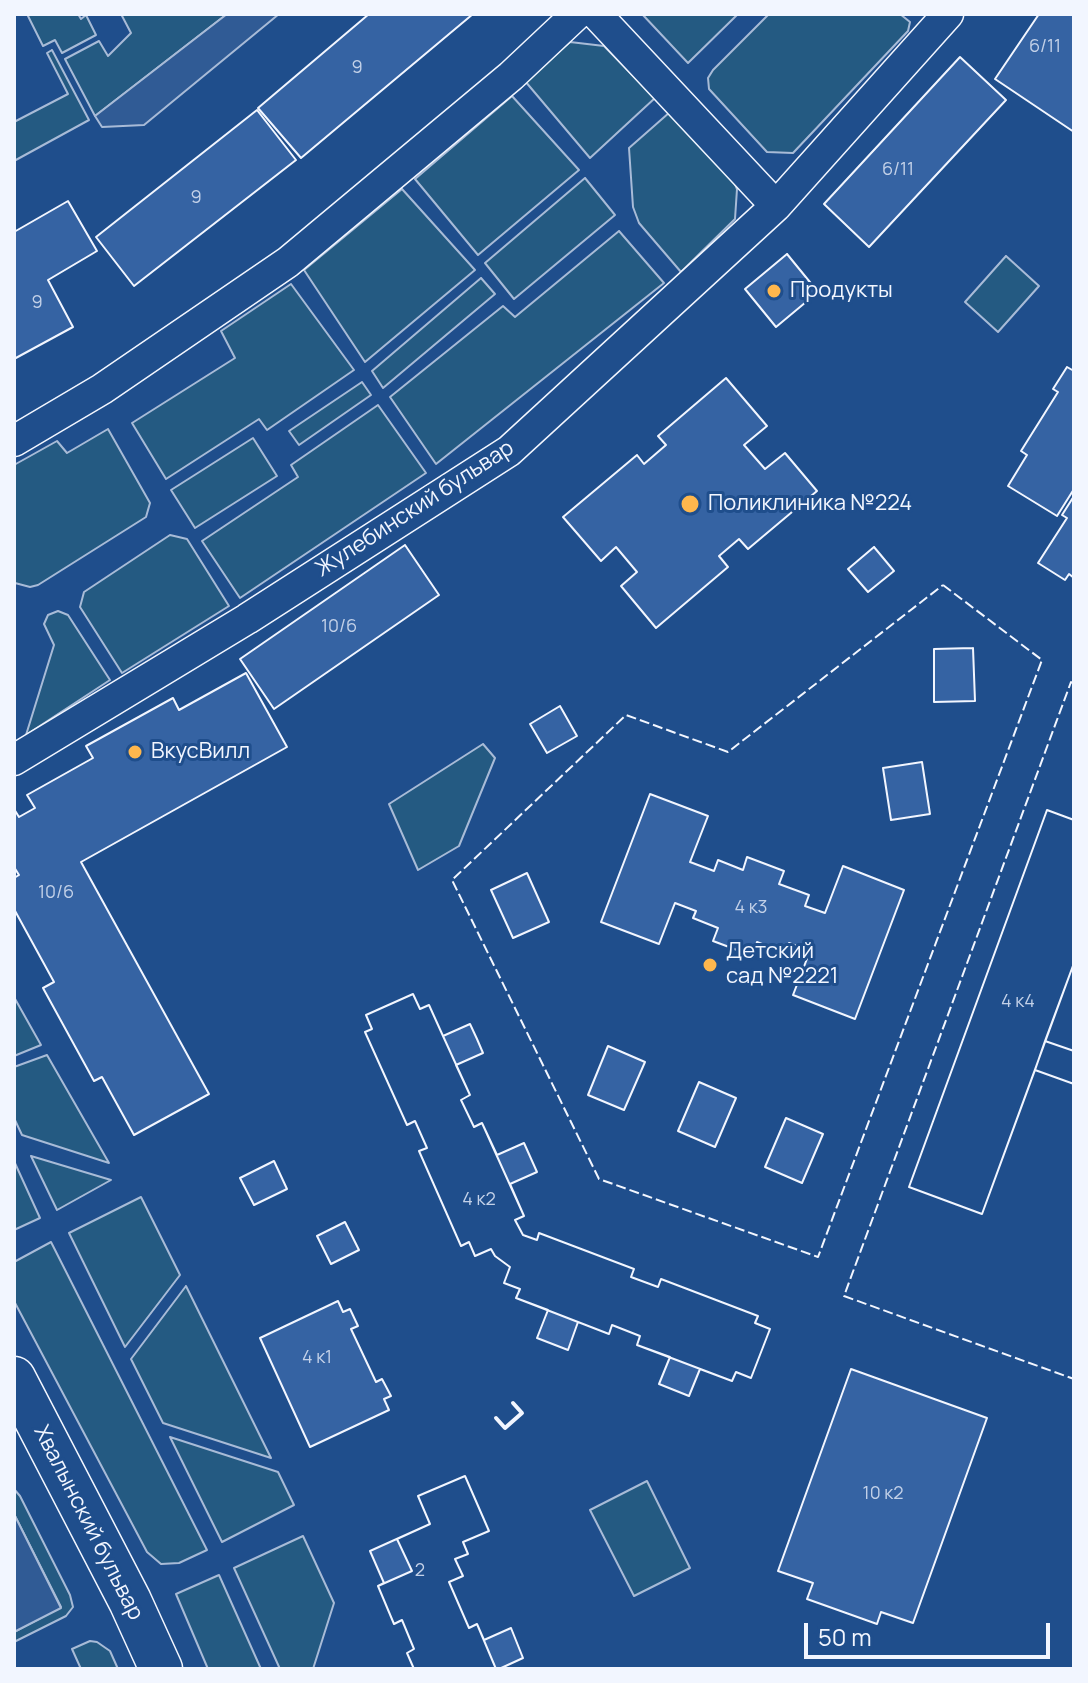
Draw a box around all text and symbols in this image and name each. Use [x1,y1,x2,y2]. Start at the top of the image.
house number: 6/11 [1029,36,1061,58]
house number: 9 [351,57,363,79]
house number: 6/11 [882,159,914,181]
house number: 9 [190,187,202,209]
place label: Продукты [790,278,893,304]
marker: Продукты [765,282,783,300]
house number: 9 [31,292,43,314]
street label: Жулебинский бульвар [311,435,519,583]
place label: Поликлиника №224 [708,491,912,517]
marker: Поликлиника №224 [679,493,701,515]
house number: 10/6 [321,616,357,638]
place label: ВкусВилл [151,739,250,765]
marker: ВкусВилл [126,743,144,761]
house number: 10/6 [38,882,74,904]
house number: 4 к3 [734,897,768,919]
place label: Детский сад №2221 [726,939,838,990]
marker: Детский сад №2221 [701,956,719,974]
house number: 4 к4 [1001,991,1035,1013]
house number: 4 к2 [462,1189,496,1211]
house number: 4 к1 [302,1347,332,1369]
street label: Хвалынский бульвар [27,1421,149,1625]
house number: 10 к2 [863,1483,903,1505]
house number: 2 [415,1560,425,1582]
scale bar [808,1607,1054,1657]
text: 50 m [818,1620,872,1653]

